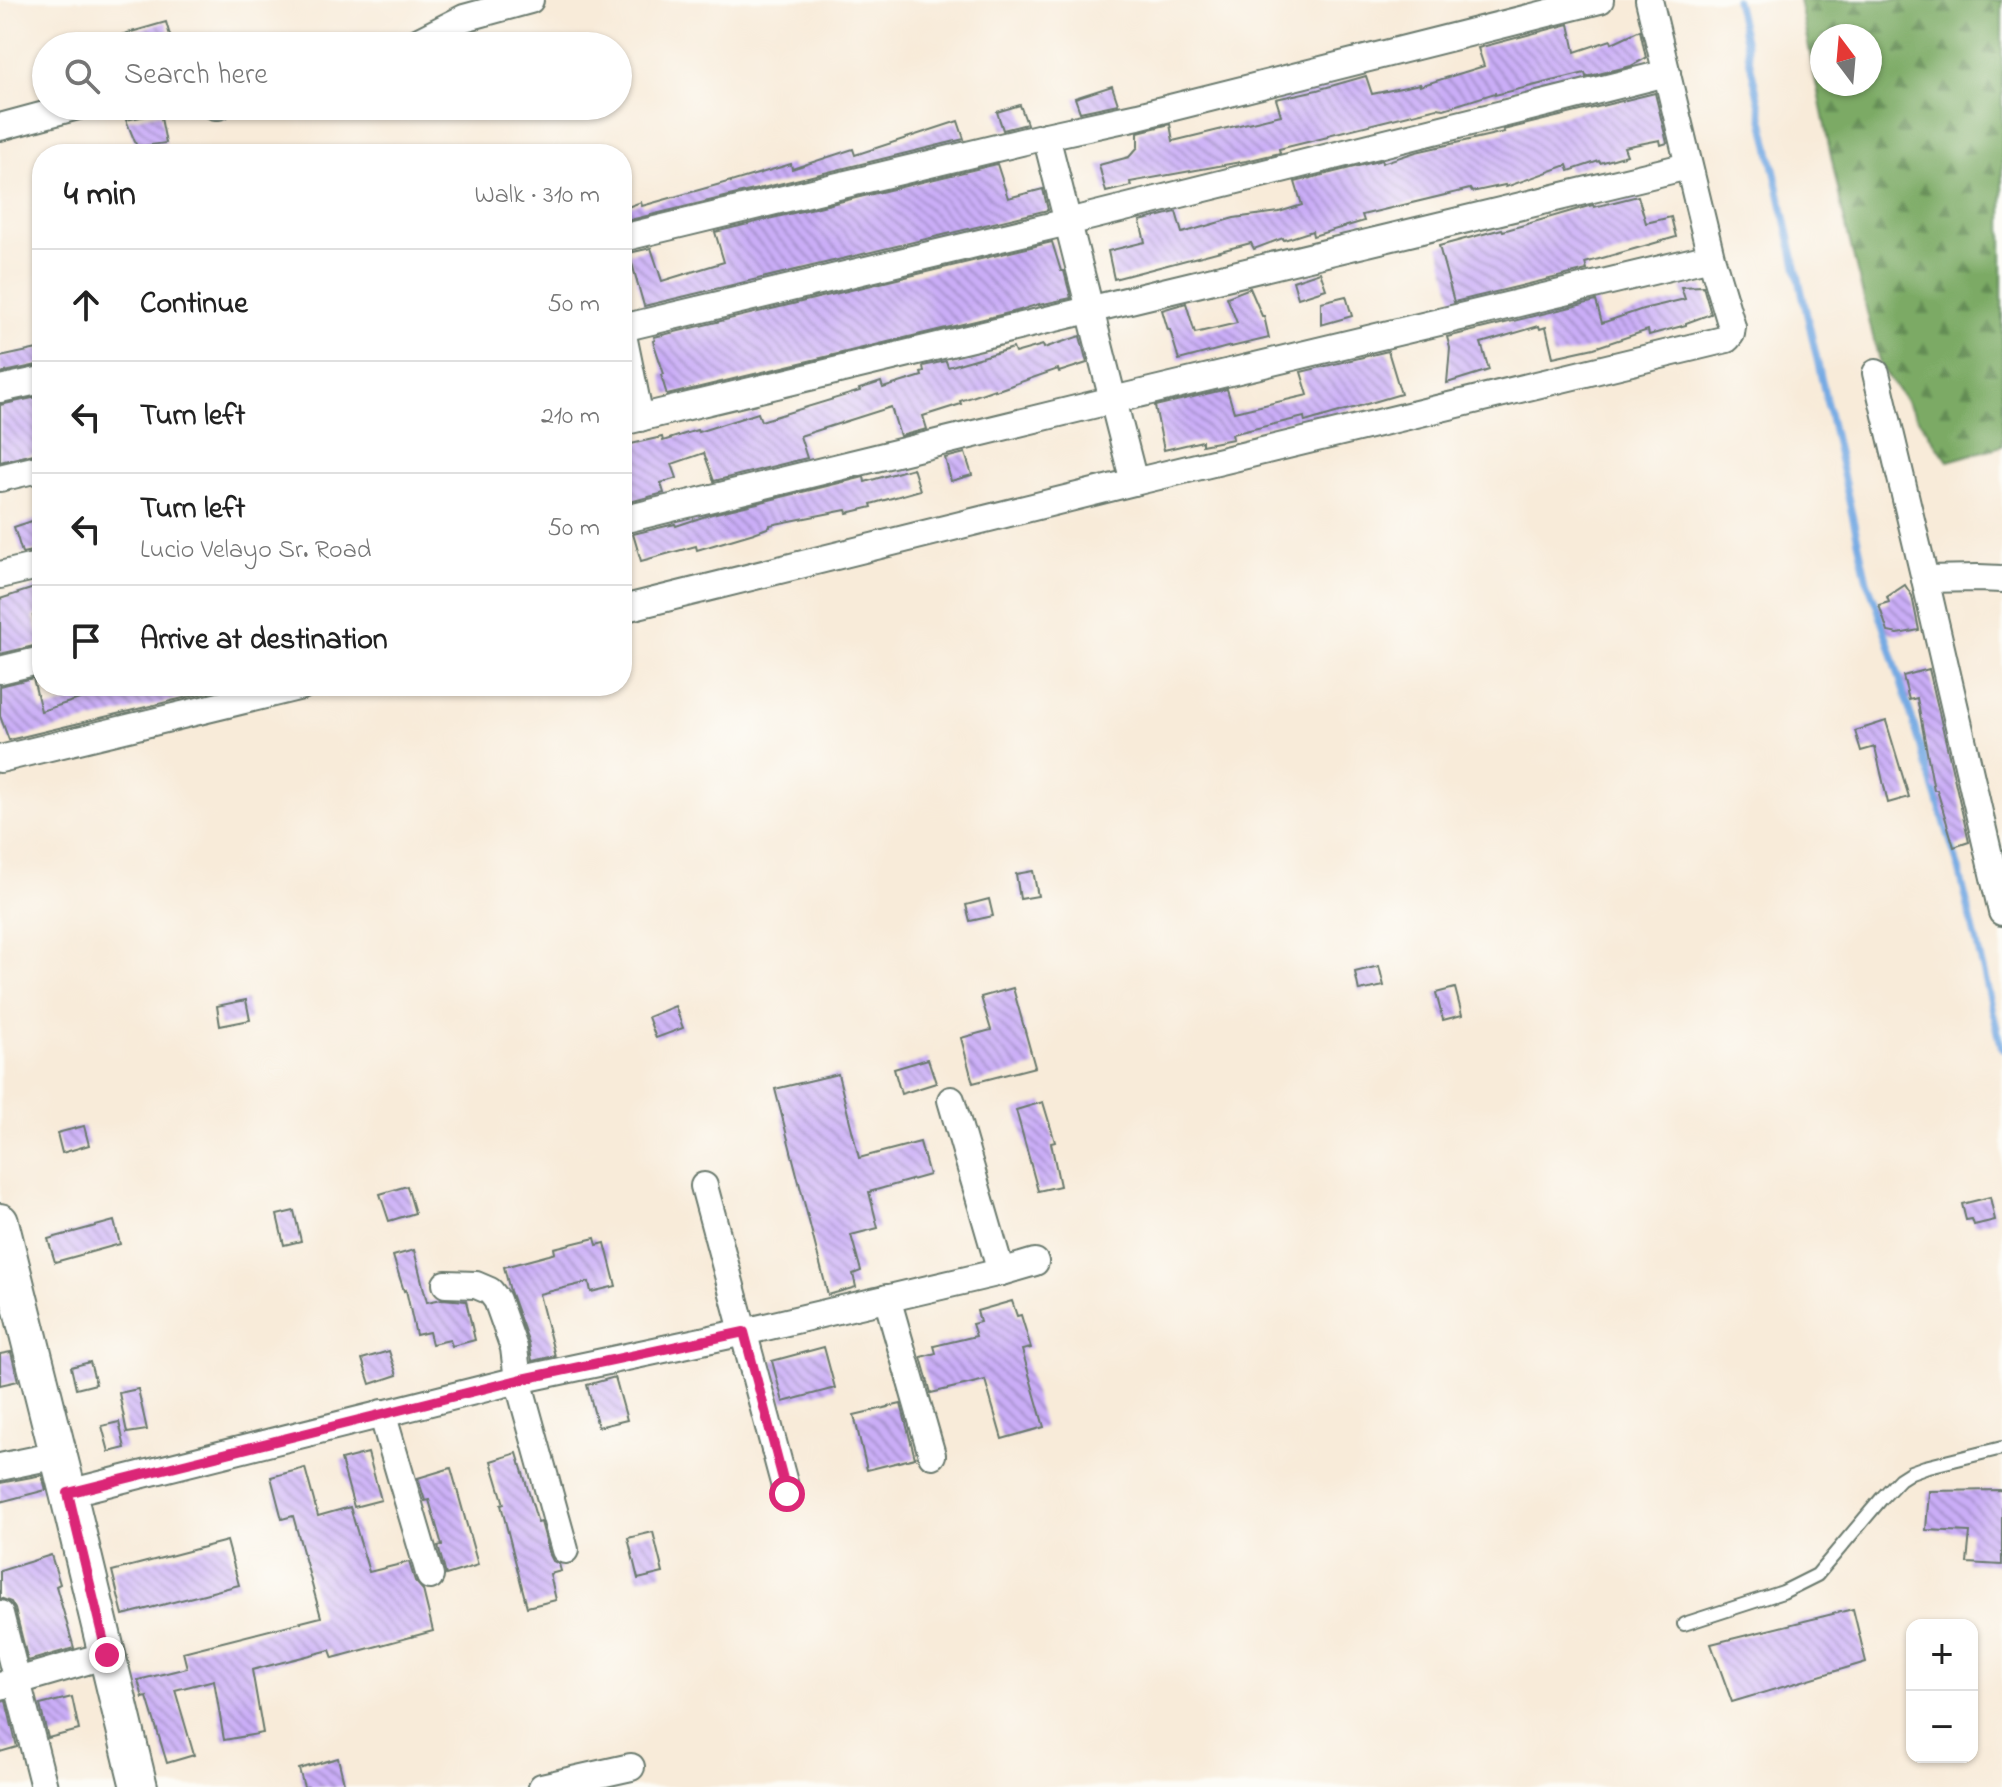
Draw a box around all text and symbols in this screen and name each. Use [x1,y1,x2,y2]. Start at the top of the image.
north arrow [1810,24,1882,96]
search box [32,32,632,120]
icon: search [60,54,104,98]
text: Search here [124,54,268,98]
text: 4 min [64,171,136,221]
text: Walk · 310 m [475,177,600,215]
icon: ahead [64,283,108,327]
text: Continue [140,283,248,327]
text: 50 m [547,286,600,324]
icon: left [64,395,108,439]
text: Turn left [140,395,245,439]
text: 210 m [541,398,600,436]
text: Turn left [140,488,245,532]
icon: left [64,507,108,551]
text: 50 m [547,510,600,548]
text: Lucio Velayo Sr. Road [140,532,371,570]
icon: arrive [64,619,108,663]
text: Arrive at destination [140,619,388,663]
route start [769,1476,805,1512]
map controls [1906,1619,1978,1763]
button: + [1906,1619,1978,1691]
route end [89,1637,125,1673]
button: − [1906,1691,1978,1763]

